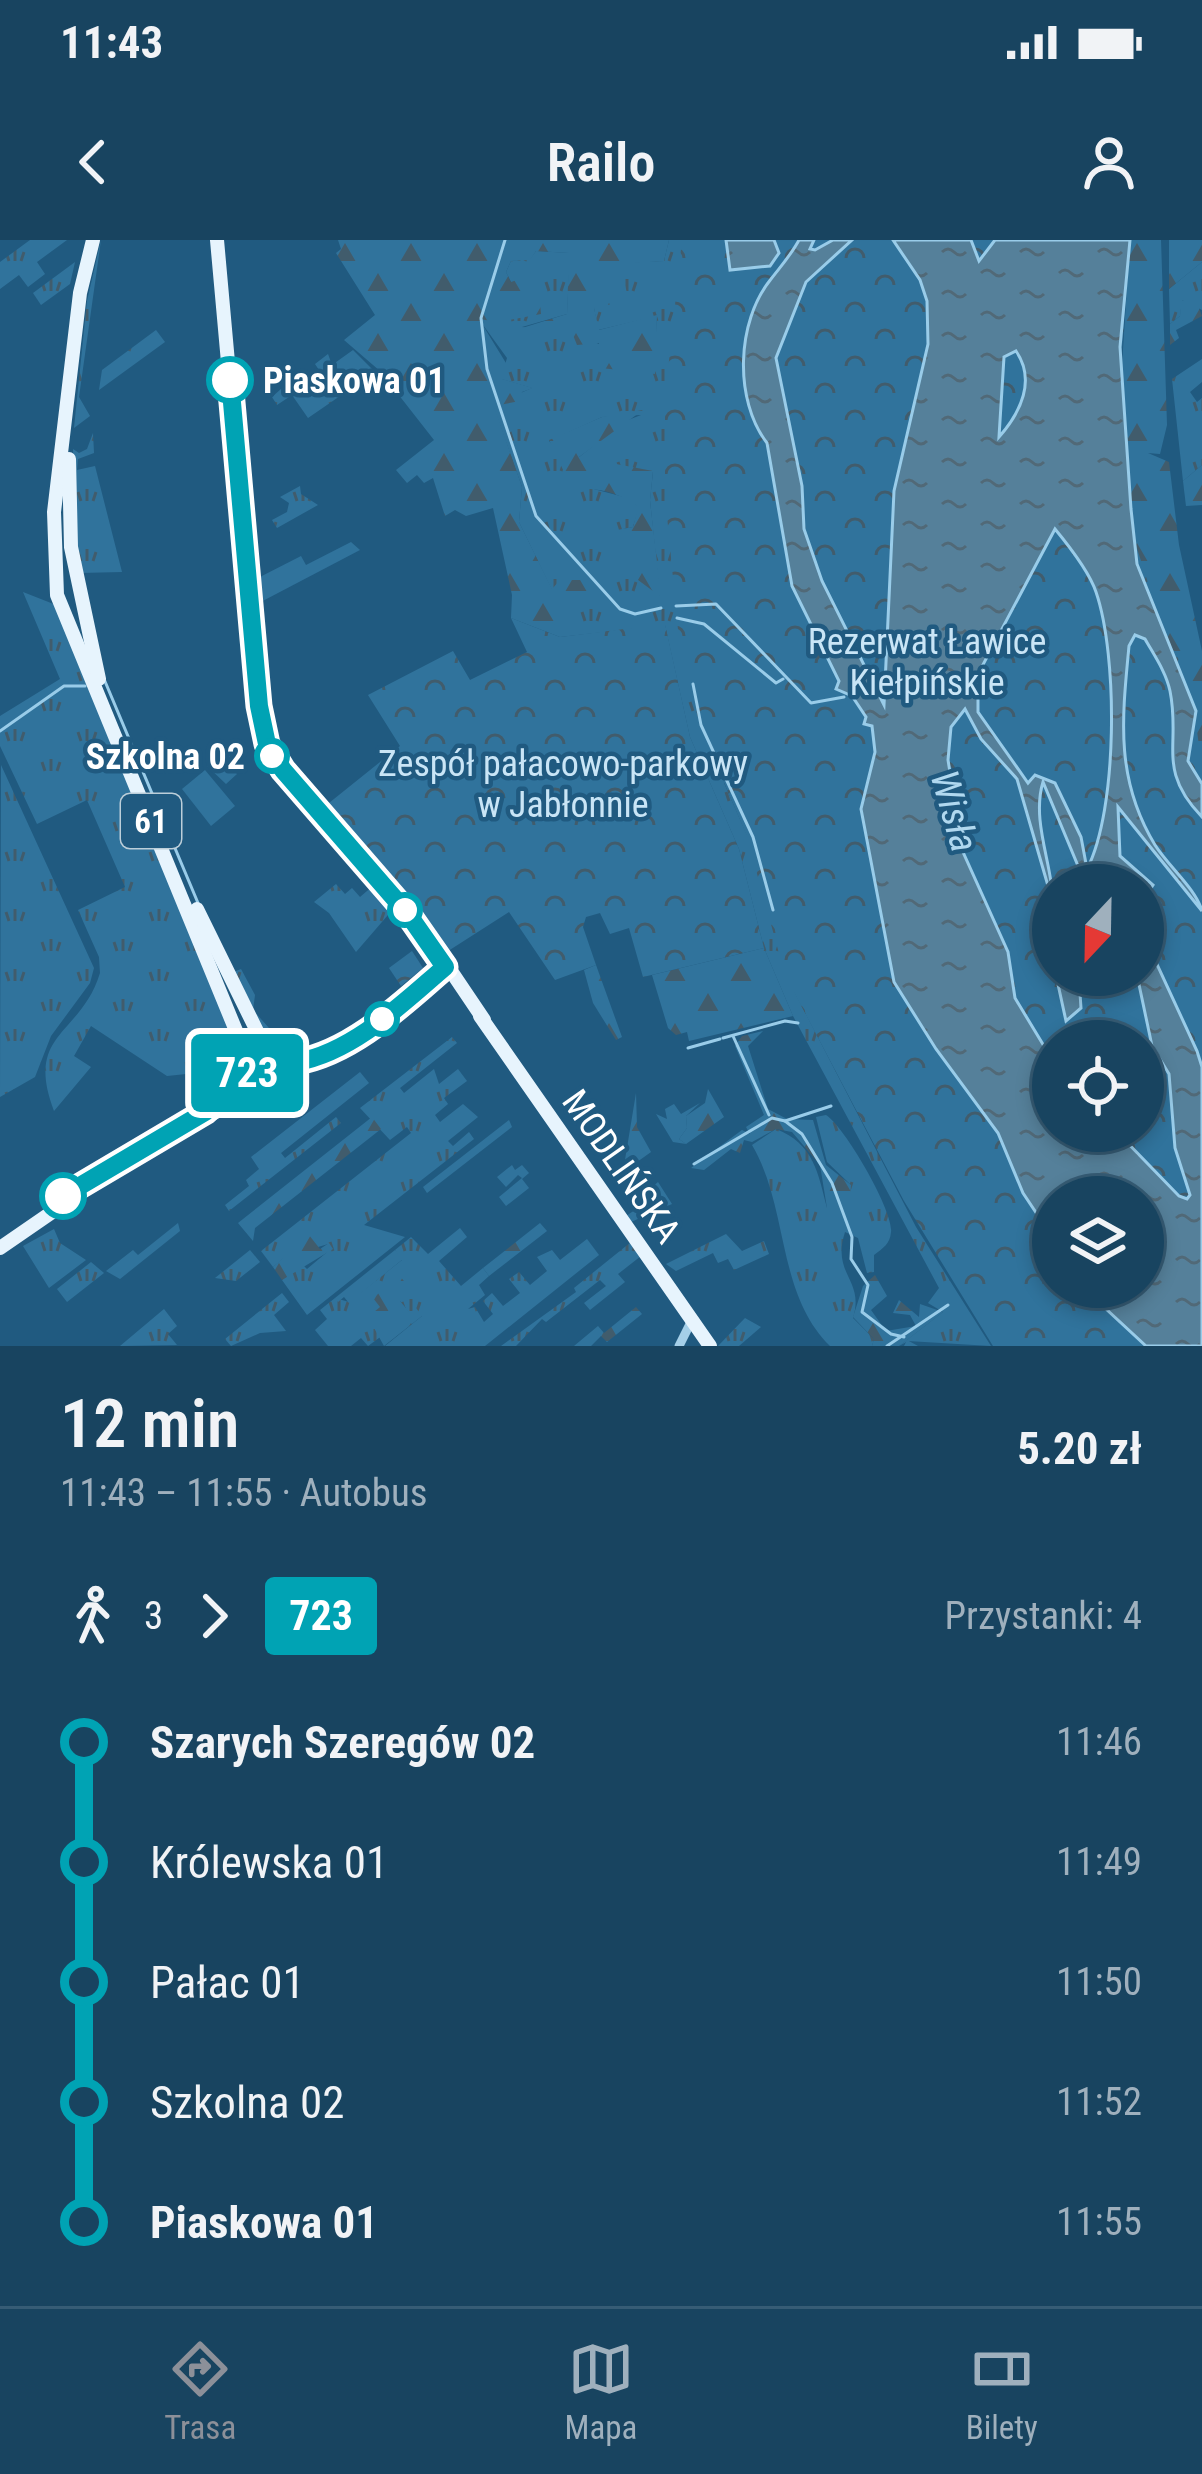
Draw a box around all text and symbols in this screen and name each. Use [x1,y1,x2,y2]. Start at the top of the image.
text: 11:43 [60,16,163,69]
icon: back [60,129,126,195]
icon: person [1076,129,1142,195]
text: Railo [547,131,655,194]
marker: Piaskowa 01 [208,358,252,402]
place label: Piaskowa 01 [263,360,445,402]
park label: Rezerwat Ławice Kiełpińskie [808,621,1046,704]
place label: Szkolna 02 [86,736,245,778]
marker: Szkolna 02 [256,740,288,772]
park label: Zespół pałacowo-parkowy w Jabłonnie [378,743,748,826]
water label: Wisła [921,765,988,857]
road number: 61 [121,794,181,848]
north arrow [1032,864,1164,996]
map controls [1032,864,1164,1308]
unlabelled marker [389,894,421,926]
unlabelled marker [366,1003,398,1035]
button: locate [1032,1020,1164,1152]
line badge: 723 [178,1034,316,1112]
text: 723 [215,1048,279,1097]
street label: MODLIŃSKA [553,1082,690,1251]
unlabelled marker [41,1174,85,1218]
button: layers [1032,1176,1164,1308]
text: 12 min [60,1386,239,1463]
text: 5.20 zł [1017,1422,1142,1475]
text: 11:43 – 11:55 · Autobus [60,1470,428,1516]
icon: walk [60,1583,126,1649]
icon: forward [181,1583,247,1649]
text: 723 [289,1591,353,1640]
text: 3 [144,1593,163,1639]
text: Przystanki: 4 [944,1593,1142,1639]
text: Szarych Szeregów 02 [150,1716,535,1769]
text: 11:46 [1056,1719,1142,1765]
text: Królewska 01 [150,1836,388,1889]
text: 11:49 [1056,1839,1142,1885]
text: Pałac 01 [150,1956,305,2009]
text: 11:50 [1056,1959,1142,2005]
text: Szkolna 02 [150,2076,344,2129]
text: 11:52 [1056,2079,1142,2125]
text: Piaskowa 01 [150,2196,378,2249]
text: 11:55 [1056,2199,1142,2245]
tab: Trasa [164,2336,236,2447]
tab: Mapa [565,2336,637,2447]
tab: Bilety [966,2336,1038,2447]

